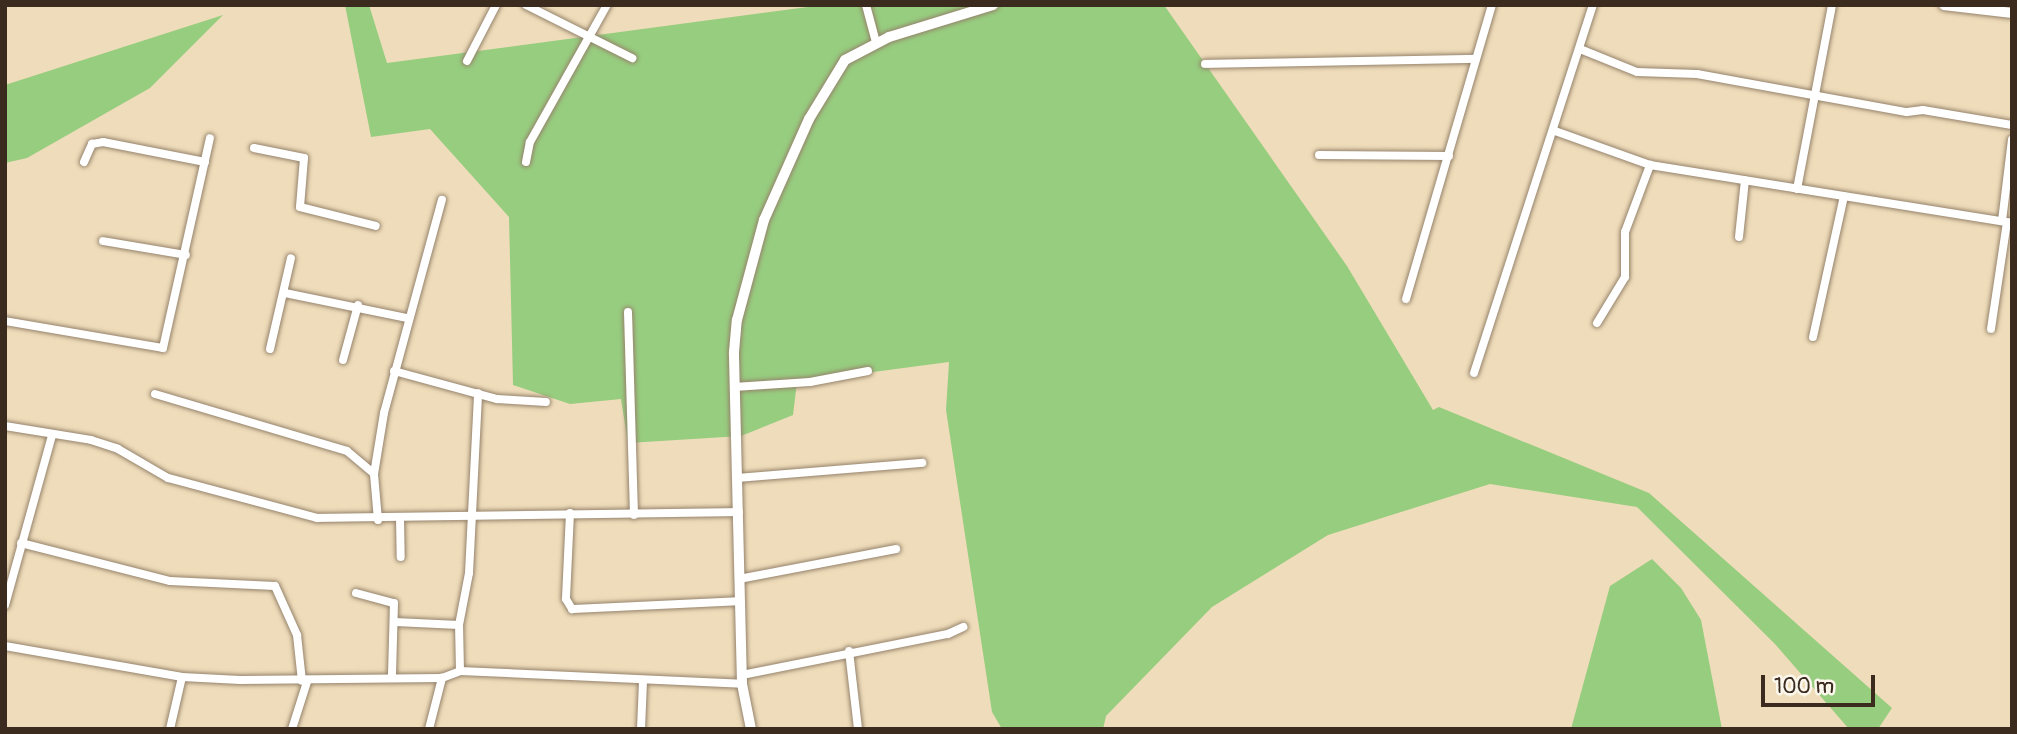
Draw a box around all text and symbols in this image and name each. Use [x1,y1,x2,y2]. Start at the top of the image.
scale bar [1765,660,1879,704]
text: 100 m [1774,673,1834,700]

